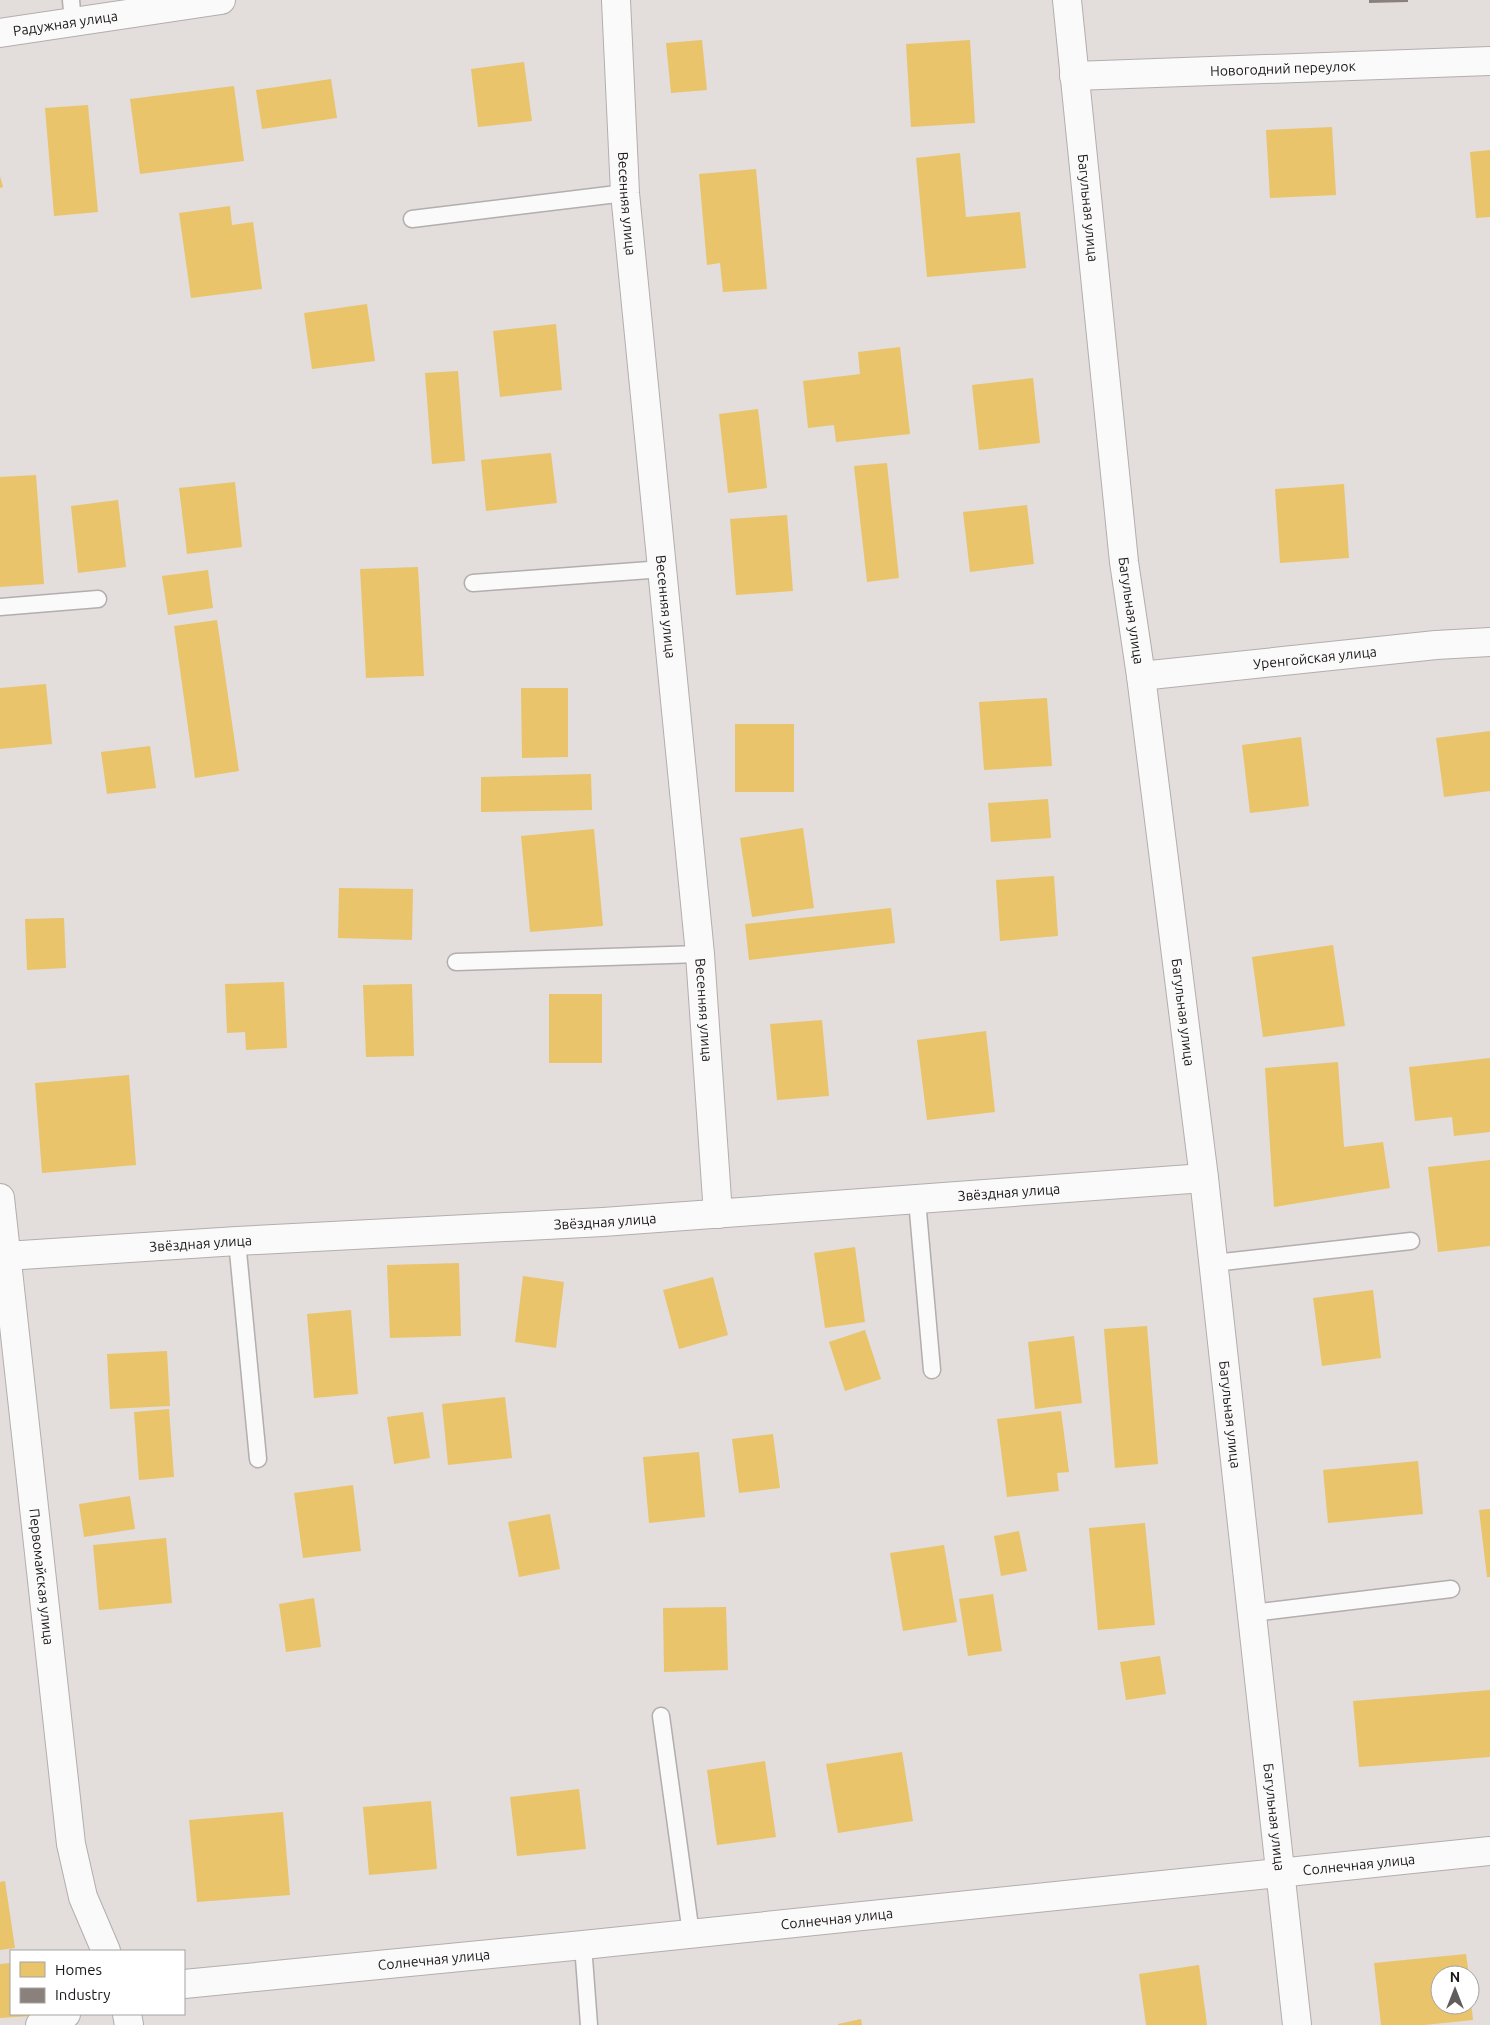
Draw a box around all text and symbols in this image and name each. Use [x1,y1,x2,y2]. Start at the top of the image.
street label: Радужная улица [12,8,119,39]
street label: Новогодний переулок [1210,58,1356,79]
street label: Весенняя улица [615,152,639,256]
street label: Багульная улица [1075,153,1102,263]
street label: Весенняя улица [653,554,679,659]
street label: Багульная улица [1116,556,1147,665]
street label: Уренгойская улица [1252,643,1378,672]
street label: Весенняя улица [692,958,715,1062]
street label: Багульная улица [1169,958,1198,1067]
street label: Звёздная улица [957,1181,1061,1204]
street label: Звёздная улица [553,1210,657,1233]
street label: Звёздная улица [149,1232,252,1255]
street label: Багульная улица [1216,1360,1244,1469]
street label: Первомайская улица [26,1508,57,1646]
street label: Багульная улица [1260,1762,1288,1872]
street label: Солнечная улица [1302,1851,1416,1878]
street label: Солнечная улица [780,1905,894,1932]
street label: Солнечная улица [377,1946,491,1973]
legend [10,1950,185,2015]
text: Homes [55,1961,102,1978]
north arrow [1430,1965,1480,2015]
text: N [1450,1969,1460,1985]
text: Industry [55,1986,110,2003]

